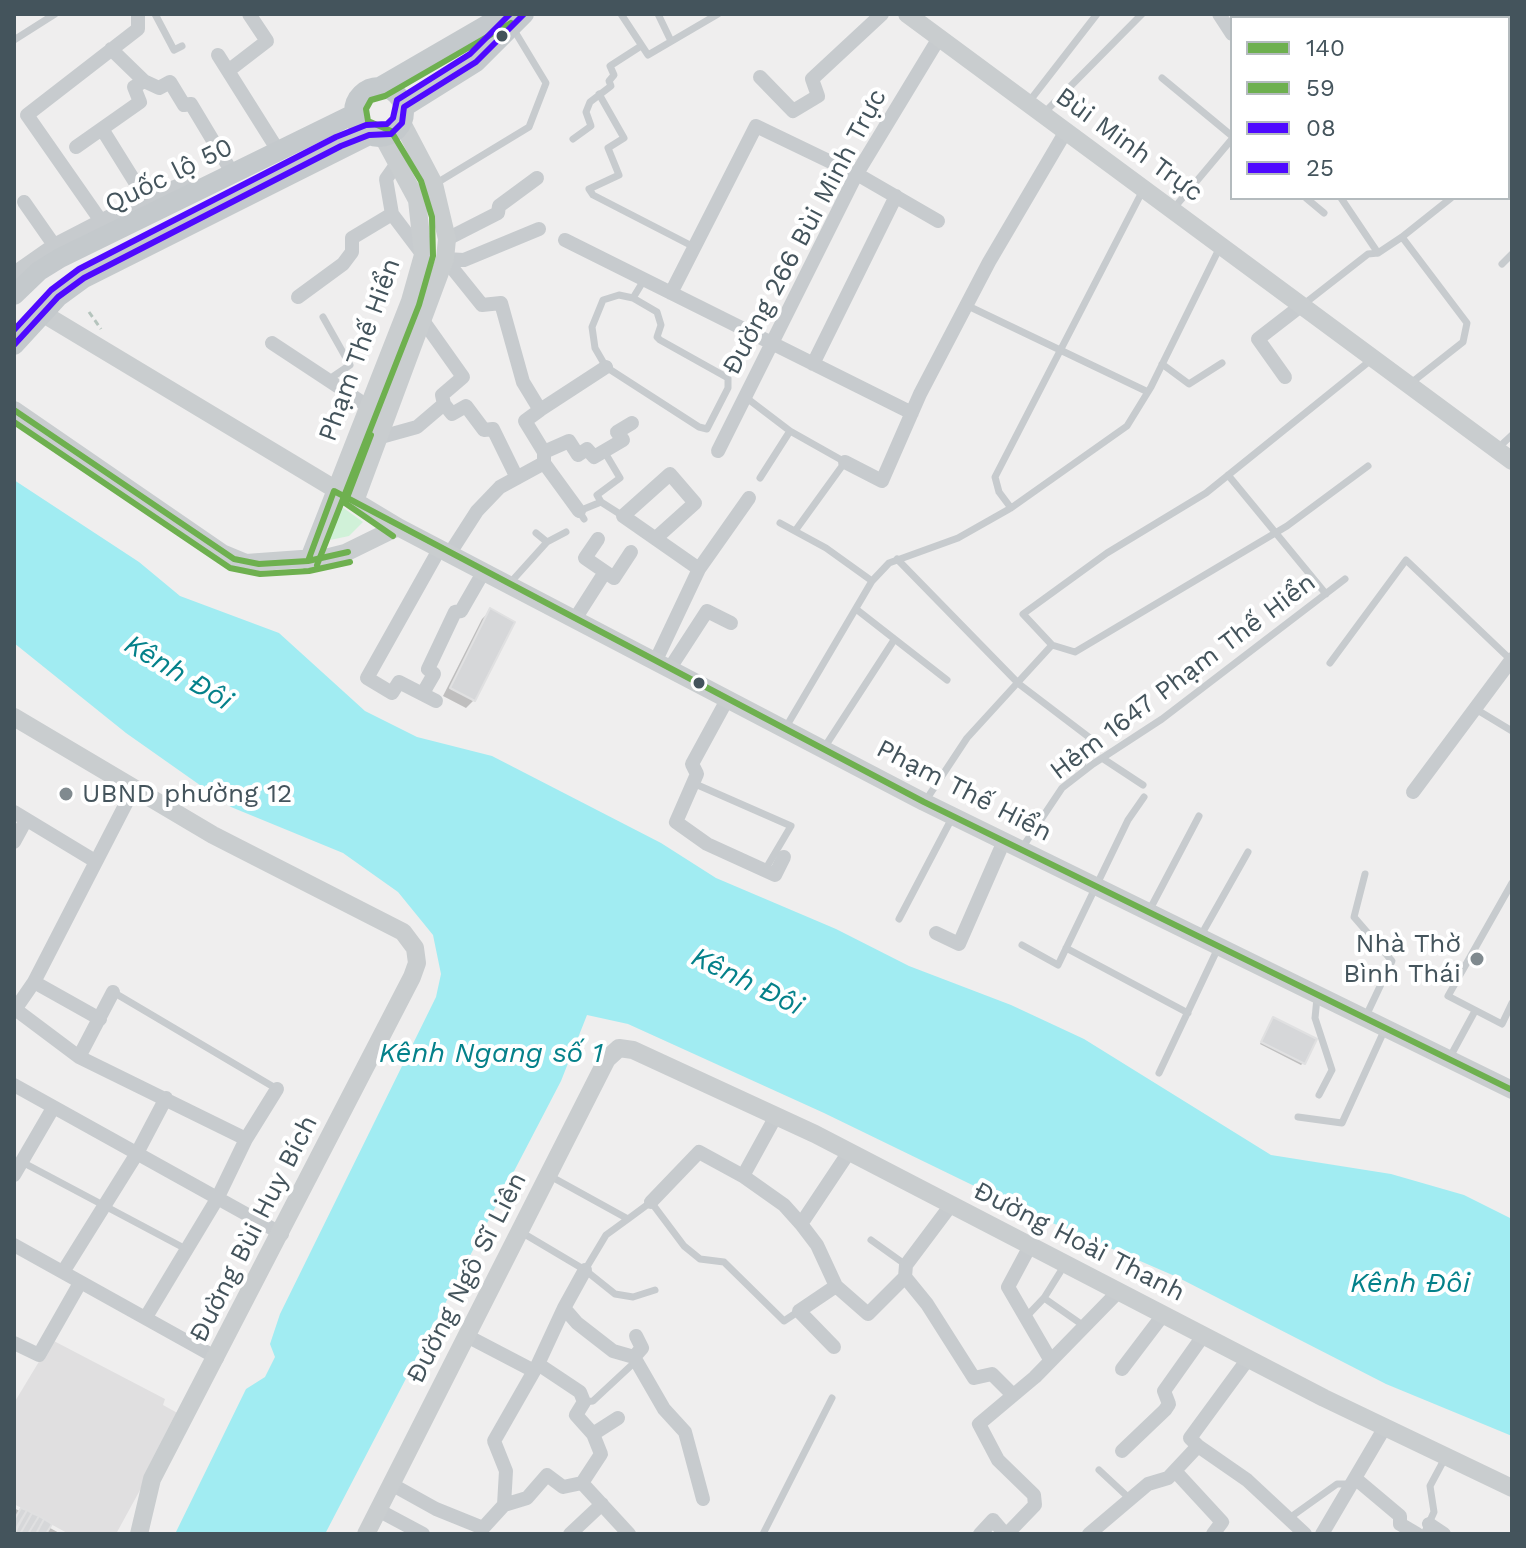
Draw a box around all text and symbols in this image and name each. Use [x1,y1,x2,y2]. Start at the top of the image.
legend [1230,16,1510,200]
unlabelled marker [494,28,510,44]
text: 140 [1306,34,1345,62]
text: 59 [1306,74,1335,102]
street label: Bùi Minh Trực [1049,81,1209,209]
street label: Đường 266 Bùi Minh Trực [716,84,894,380]
text: 08 [1306,114,1336,142]
street label: Quốc lộ 50 [100,132,238,220]
text: 25 [1306,154,1334,182]
street label: Phạm Thế Hiển [312,254,408,446]
street label: Hẻm 1647 Phạm Thế Hiển [1044,567,1322,787]
water label: Kênh Đôi [118,628,238,718]
unlabelled marker [691,675,707,691]
street label: Phạm Thế Hiển [871,733,1057,849]
place label: UBND phường 12 [82,778,292,810]
marker: UBND phường 12 [57,785,75,803]
place label: Nhà Thờ Bình Thái [1343,928,1461,990]
water label: Kênh Đôi [686,941,808,1023]
marker: Nhà Thờ Bình Thái [1468,950,1486,968]
water label: Kênh Ngang số 1 [379,1037,603,1071]
street label: Đường Bùi Huy Bích [183,1110,325,1348]
street label: Đường Ngô Sĩ Liên [400,1167,534,1389]
street label: Đường Hoài Thanh [968,1175,1190,1309]
water label: Kênh Đôi [1350,1267,1470,1301]

